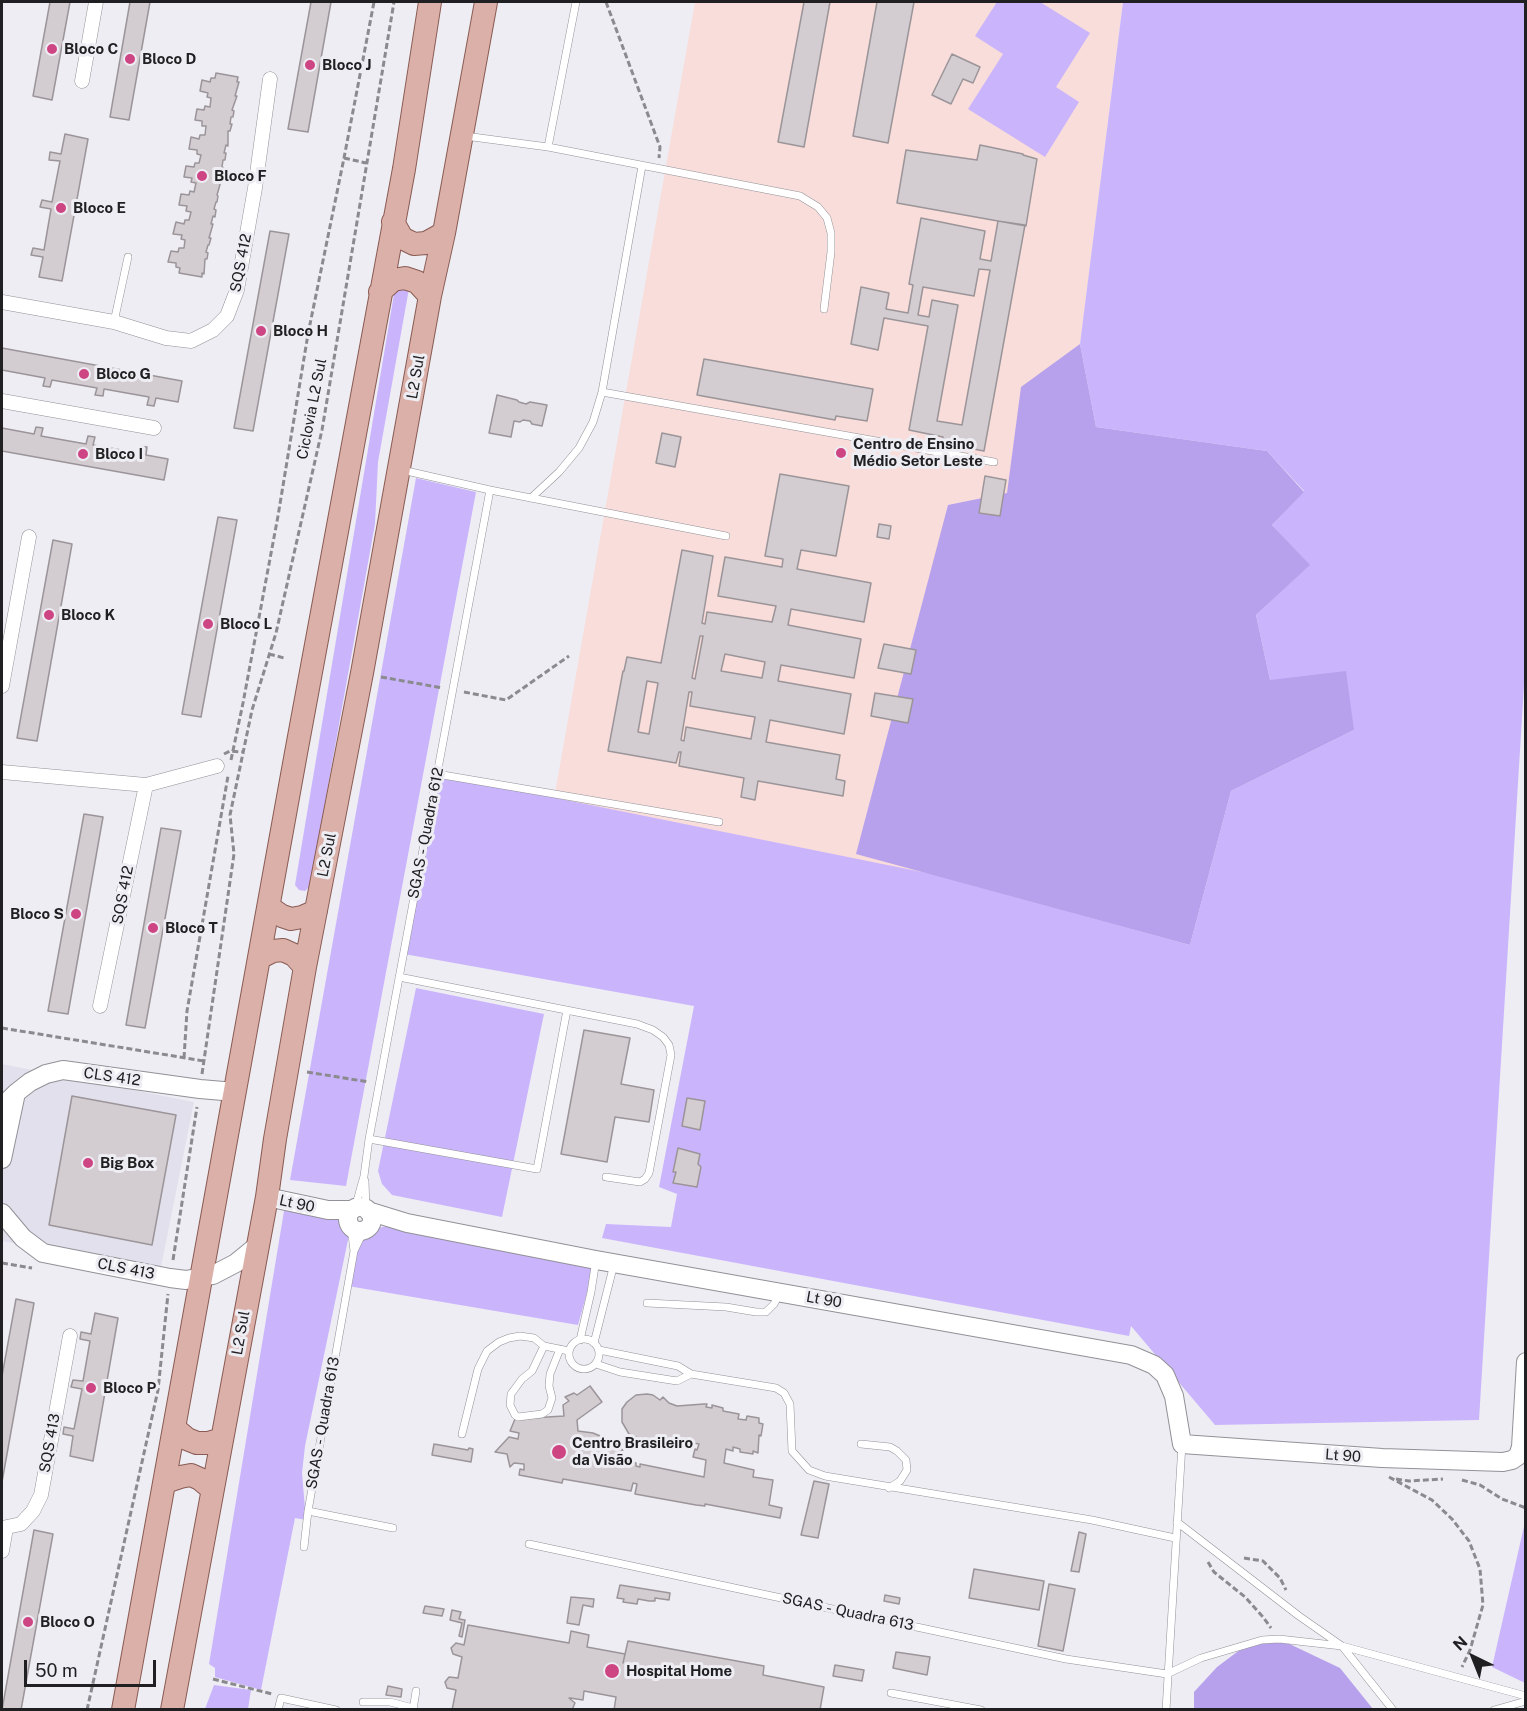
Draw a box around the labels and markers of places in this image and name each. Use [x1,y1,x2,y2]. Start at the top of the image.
place label: Bloco C [64,40,118,58]
marker: Bloco C [45,42,59,56]
place label: Bloco D [142,50,196,68]
marker: Bloco D [123,52,137,66]
place label: Bloco J [322,56,372,74]
marker: Bloco J [303,58,317,72]
place label: Bloco F [214,167,267,185]
marker: Bloco F [195,169,209,183]
place label: Bloco E [73,199,126,217]
marker: Bloco E [54,201,68,215]
place label: Bloco H [273,322,328,340]
marker: Bloco H [254,324,268,338]
place label: Bloco G [96,365,151,383]
marker: Bloco G [77,367,91,381]
place label: Centro de Ensino Médio Setor Leste [853,435,983,470]
place label: Bloco I [95,445,143,463]
marker: Centro de Ensino Médio Setor Leste [834,446,848,460]
marker: Bloco I [76,447,90,461]
place label: Bloco K [61,606,115,624]
marker: Bloco K [42,608,56,622]
place label: Bloco L [220,615,272,633]
marker: Bloco L [201,617,215,631]
place label: Bloco S [10,905,64,923]
marker: Bloco S [69,907,83,921]
place label: Bloco T [165,919,218,937]
marker: Bloco T [146,921,160,935]
place label: Big Box [100,1154,154,1172]
marker: Big Box [81,1156,95,1170]
place label: Bloco P [103,1379,156,1397]
marker: Bloco P [84,1381,98,1395]
place label: Centro Brasileiro da Visão [572,1434,693,1469]
marker: Centro Brasileiro da Visão [550,1443,568,1461]
place label: Bloco O [40,1613,95,1631]
marker: Bloco O [21,1615,35,1629]
marker: Hospital Home [603,1662,621,1680]
place label: Hospital Home [626,1662,732,1680]

